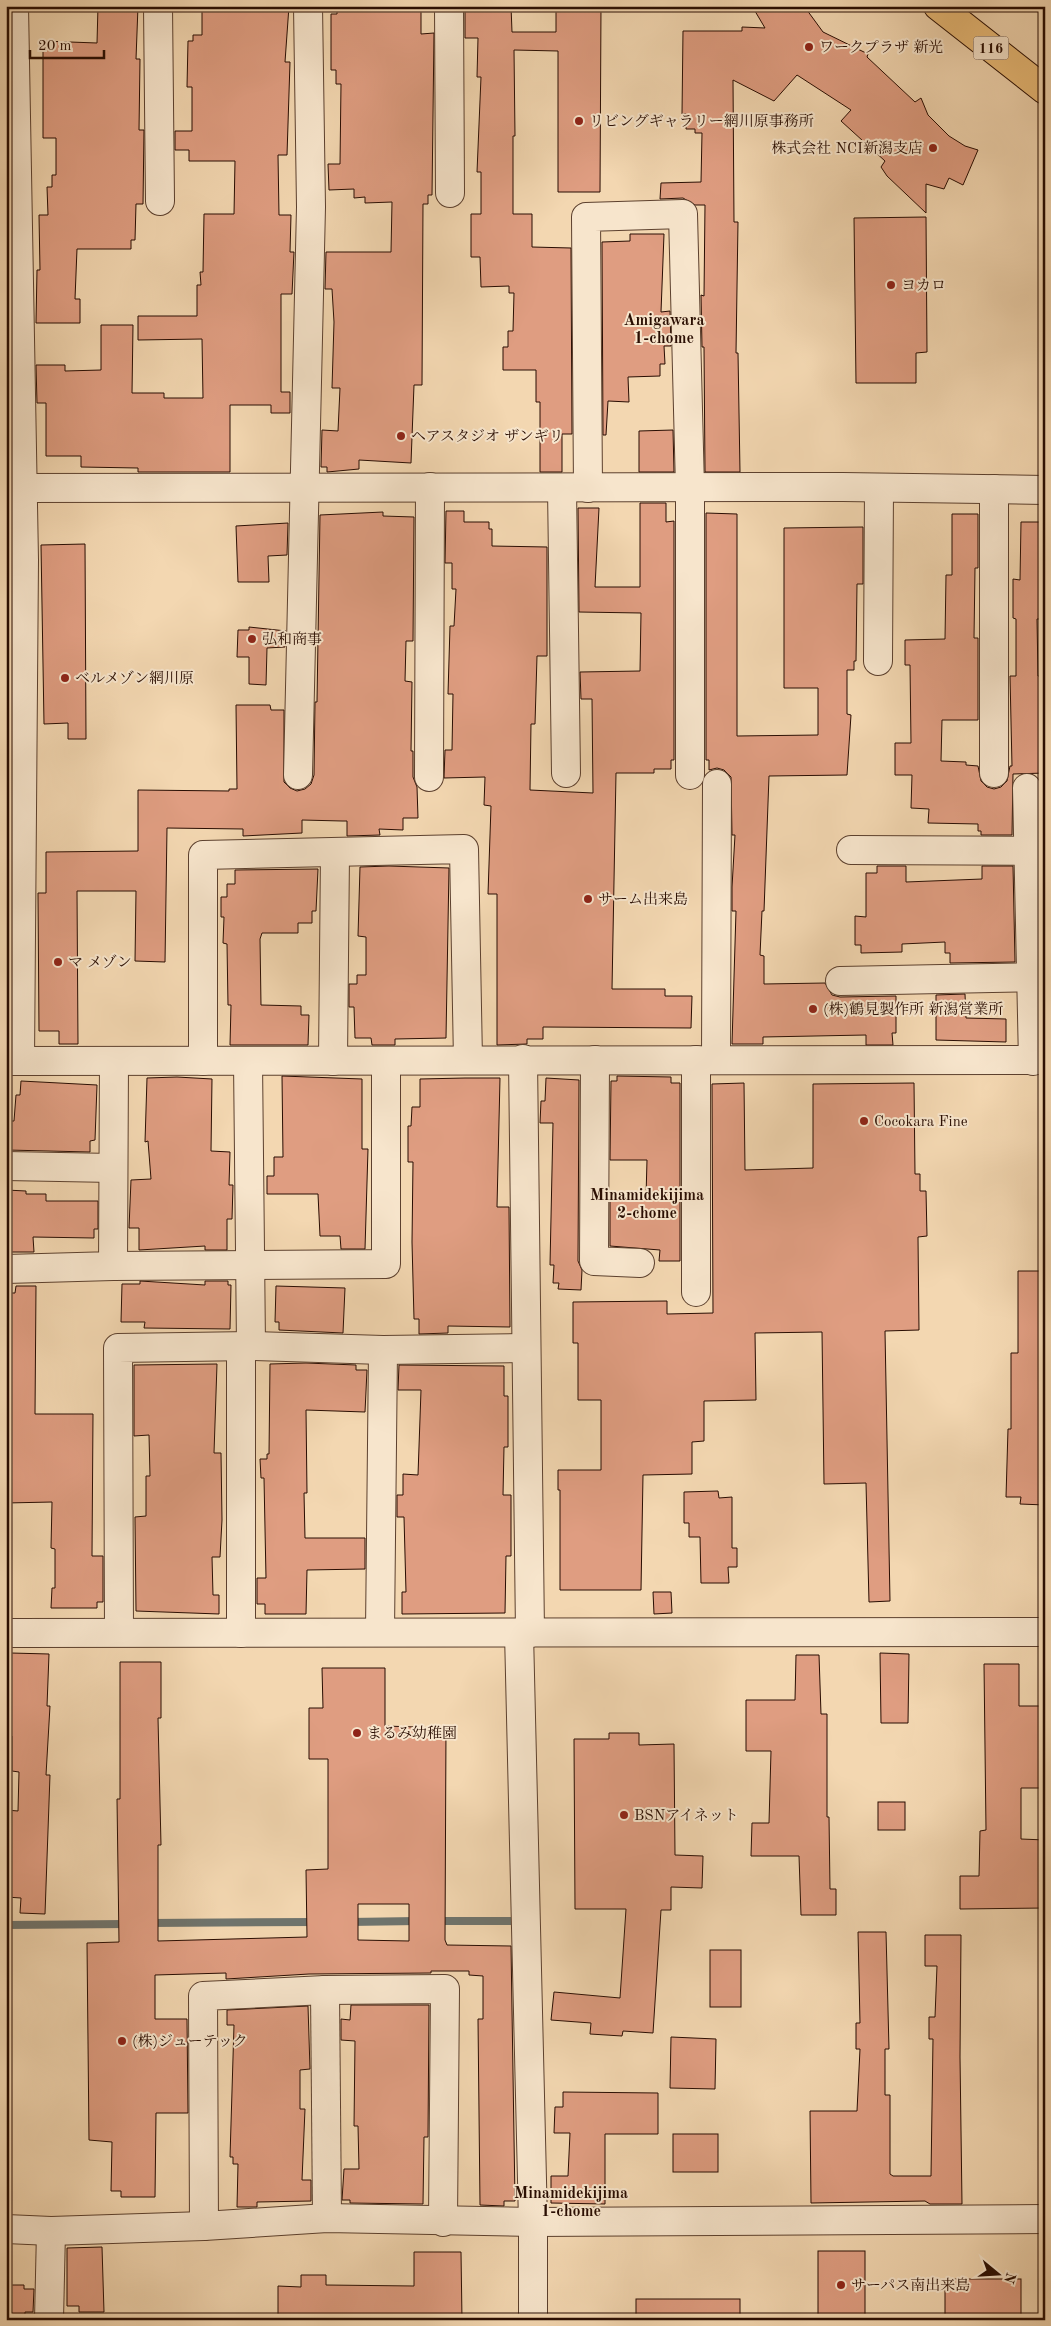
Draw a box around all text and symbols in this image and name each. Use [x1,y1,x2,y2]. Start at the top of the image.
scale bar [30,28,104,60]
road number: 116 [974,36,1008,59]
text: 20 m [38,39,72,54]
place label: ワークプラザ 新光 [819,39,943,56]
marker: ワークプラザ 新光 [803,41,815,53]
place label: リビングギャラリー網川原事務所 [589,113,814,130]
marker: リビングギャラリー網川原事務所 [573,115,585,127]
place label: 株式会社 NCI新潟支店 [771,140,923,157]
marker: 株式会社 NCI新潟支店 [927,142,939,154]
place label: ヨカロ [901,278,946,294]
marker: ヨカロ [885,279,897,291]
district label: Amigawara 1-chome [623,313,705,347]
place label: ヘアスタジオ ザンギリ [411,428,564,445]
marker: ヘアスタジオ ザンギリ [395,430,407,442]
place label: 弘和商事 [262,631,322,648]
marker: 弘和商事 [246,633,258,645]
place label: ベルメゾン網川原 [75,670,194,687]
marker: ベルメゾン網川原 [59,672,71,684]
place label: サーム出来島 [598,891,688,908]
marker: サーム出来島 [582,893,594,905]
place label: マ メゾン [68,954,132,971]
marker: マ メゾン [52,956,64,968]
place label: (株)鶴見製作所 新潟営業所 [823,1001,1003,1018]
marker: (株)鶴見製作所 新潟営業所 [807,1003,819,1015]
marker: Cocokara Fine [858,1115,870,1127]
place label: Cocokara Fine [874,1115,968,1130]
district label: Minamidekijima 2-chome [590,1188,704,1222]
place label: まるみ幼稚園 [367,1725,457,1742]
marker: まるみ幼稚園 [351,1727,363,1739]
place label: BSNアイネット [634,1807,739,1824]
marker: BSNアイネット [618,1809,630,1821]
place label: (株)ジューテック [132,2033,248,2050]
marker: (株)ジューテック [116,2035,128,2047]
district label: Minamidekijima 1-chome [514,2186,628,2220]
north arrow [974,2248,1024,2298]
text: N [1001,2270,1018,2285]
place label: サーパス南出来島 [851,2277,970,2294]
marker: サーパス南出来島 [835,2279,847,2291]

